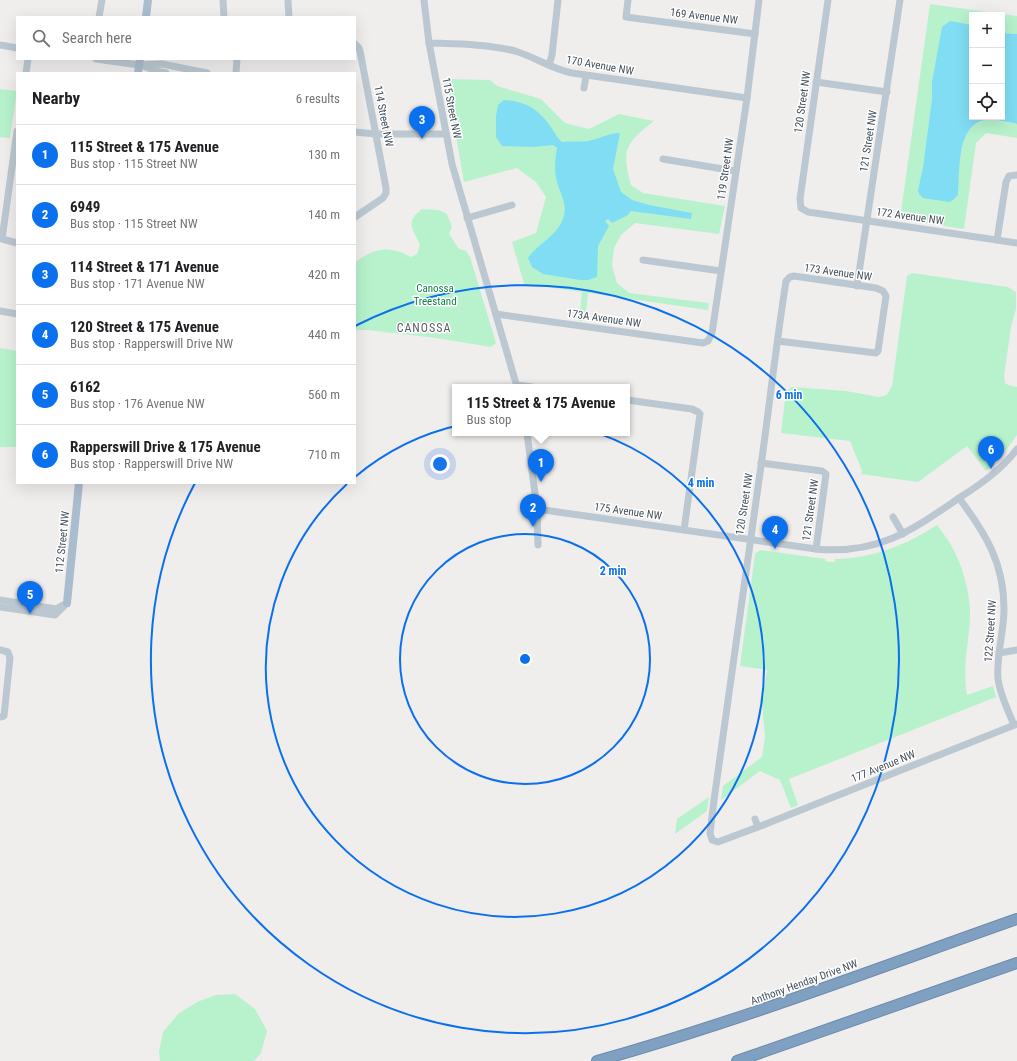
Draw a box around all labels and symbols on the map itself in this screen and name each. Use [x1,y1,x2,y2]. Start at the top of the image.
street label: 169 Avenue NW [669,6,739,27]
street label: 170 Avenue NW [565,53,635,78]
street label: 120 Street NW [792,70,813,134]
street label: 115 Street NW [439,76,464,141]
street label: 114 Street NW [371,84,396,149]
pin: 3 [409,106,435,139]
street label: 121 Street NW [857,109,880,173]
street label: 119 Street NW [715,137,736,201]
street label: 172 Avenue NW [875,205,945,228]
street label: 173 Avenue NW [803,261,873,284]
park label: Canossa Treestand [413,282,457,308]
street label: 173A Avenue NW [566,307,642,330]
district label: CANOSSA [397,321,451,335]
text: 6 min [776,388,802,402]
pin: 6 [978,436,1004,469]
pin: 1 [528,449,554,482]
your location [430,454,450,474]
street label: 120 Street NW [733,472,756,536]
text: 4 min [688,476,714,490]
street label: 121 Street NW [800,478,821,542]
pin: 2 [520,494,546,527]
street label: 175 Avenue NW [593,500,663,523]
street label: 112 Street NW [53,510,72,574]
pin: 4 [762,516,788,549]
text: 2 min [600,564,626,578]
pin: 5 [17,581,43,614]
street label: 122 Street NW [982,599,999,663]
centre of rings [518,652,532,666]
street label: 177 Avenue NW [849,747,918,785]
street label: Anthony Henday Drive NW [749,957,860,1008]

